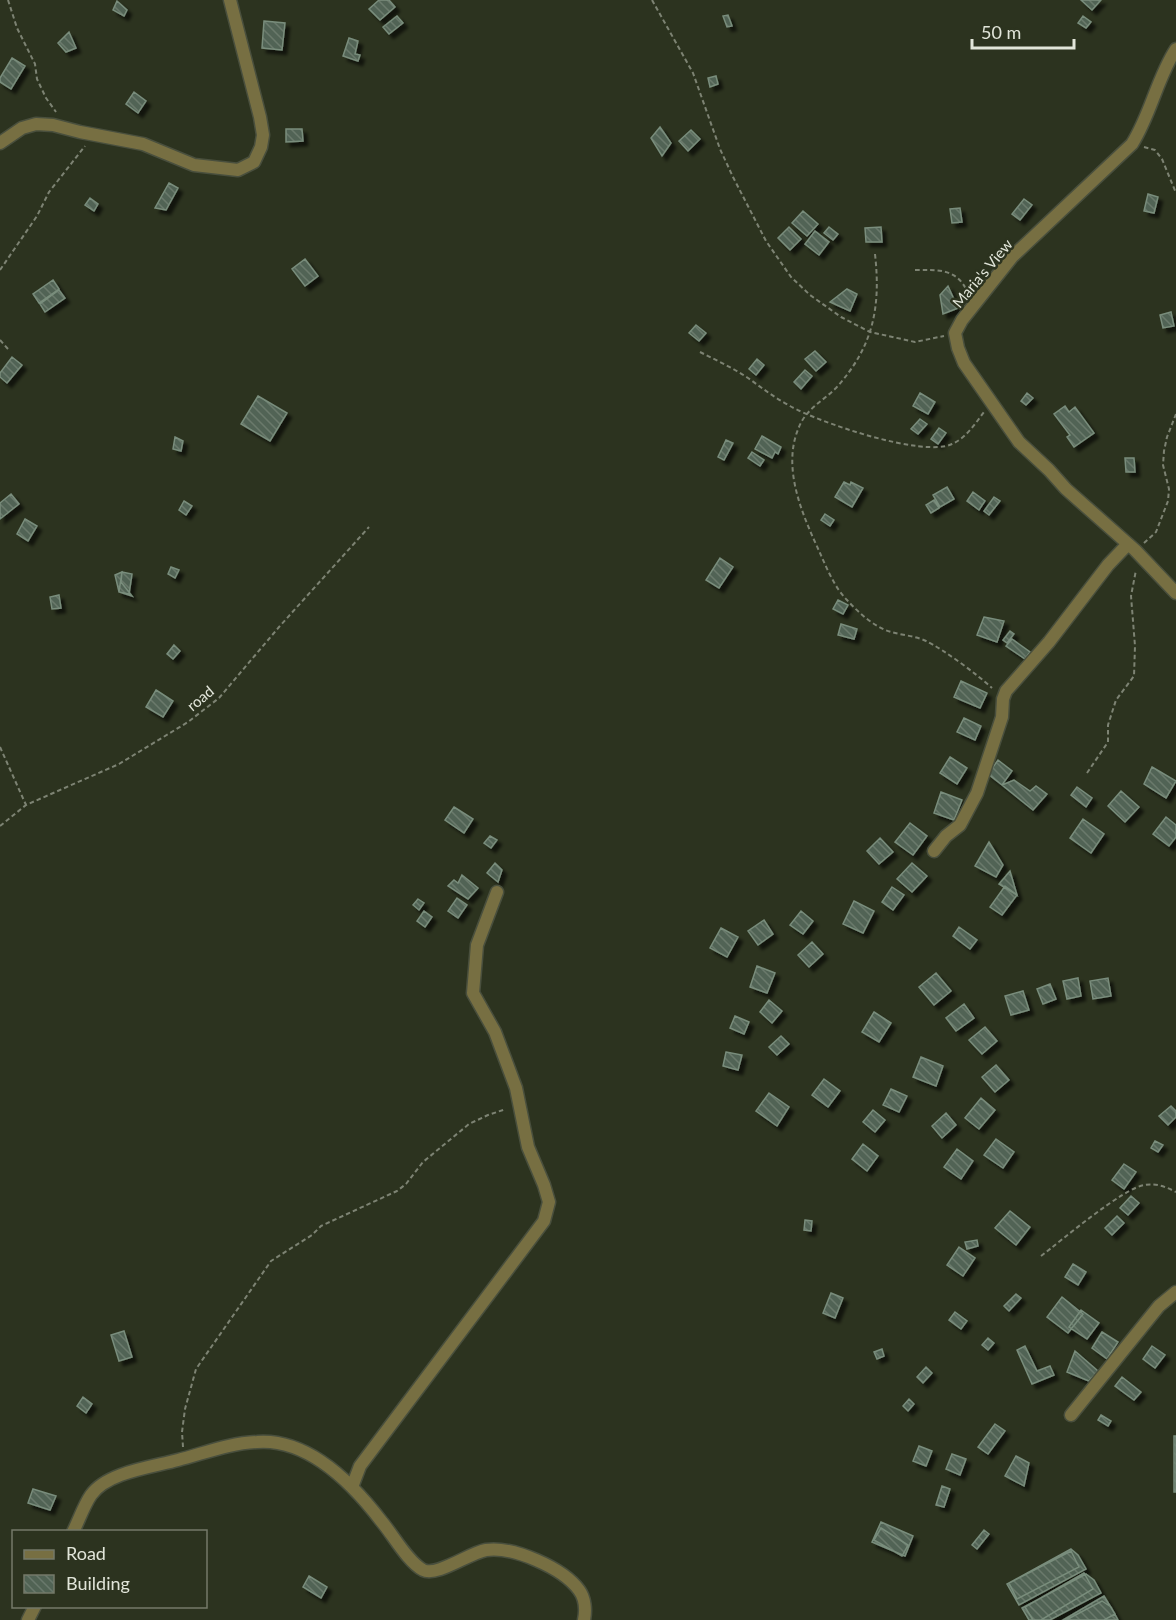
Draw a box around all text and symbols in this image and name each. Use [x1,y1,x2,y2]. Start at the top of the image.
scale bar [972,12,1074,50]
text: 50 m [981,21,1021,43]
street label: Maria's View [948,235,1016,311]
street label: road [183,682,217,714]
legend [12,1530,207,1608]
text: Road [66,1542,106,1564]
text: Building [66,1572,130,1594]

